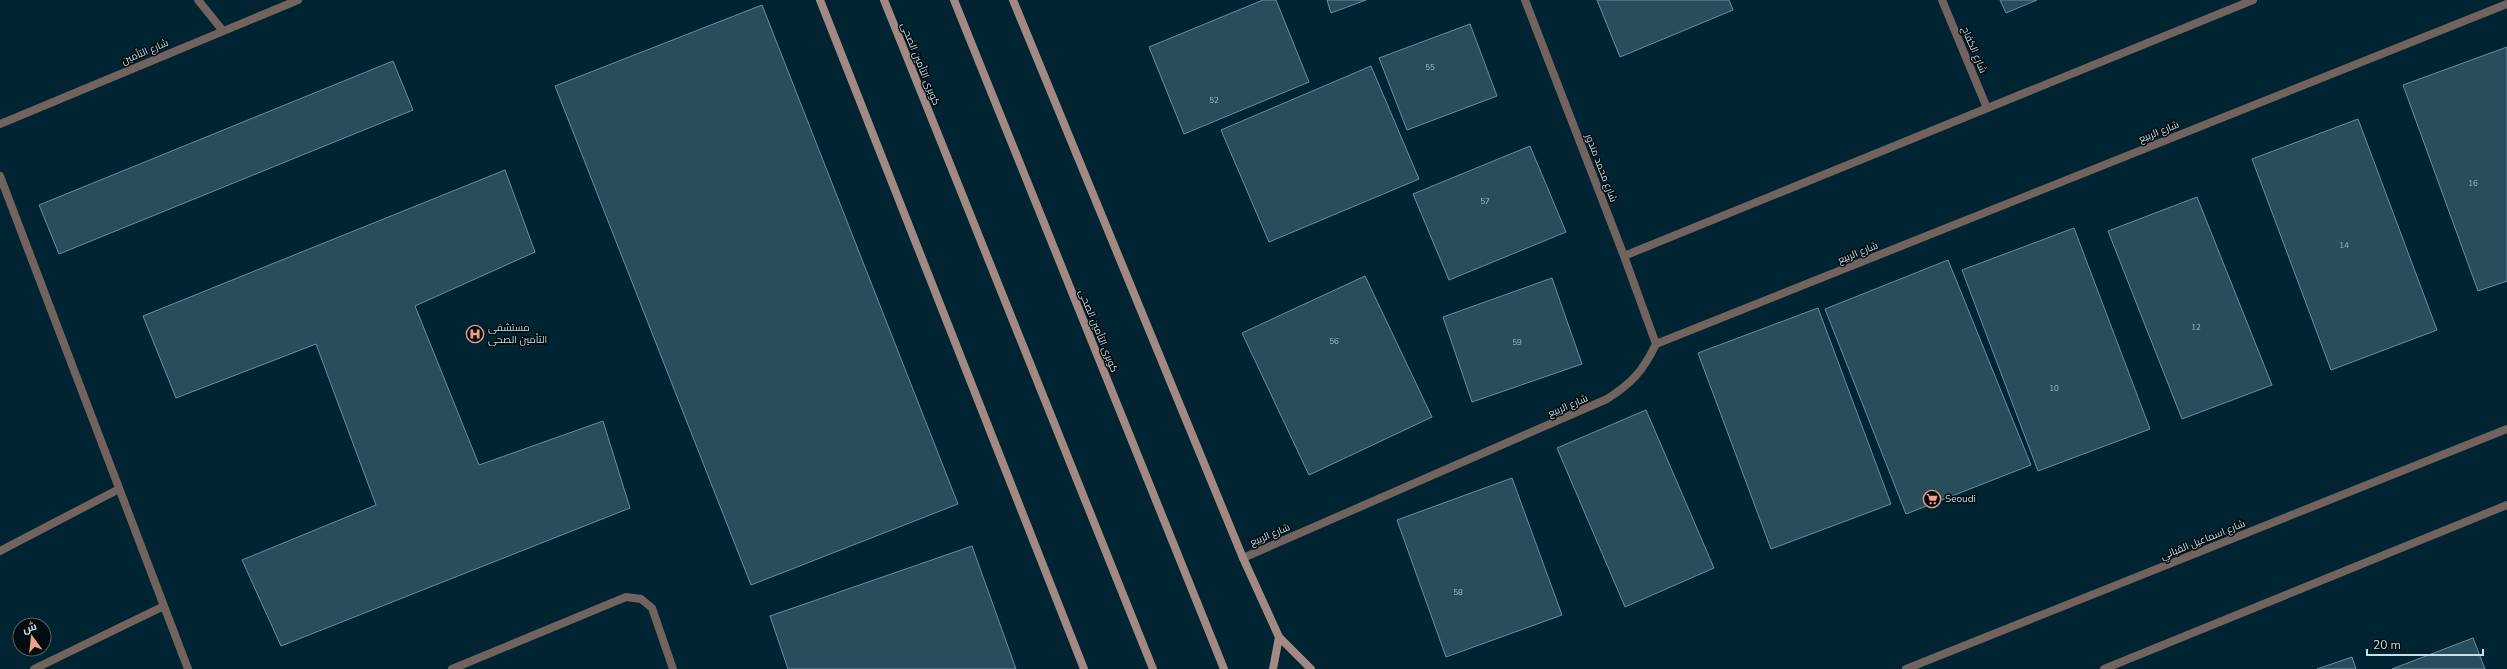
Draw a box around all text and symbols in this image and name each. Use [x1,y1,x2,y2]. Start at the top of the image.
street label: كوبرى التأمين الصحى [897,20,943,108]
street label: شارع الكفاح [1958,25,1990,75]
street label: شارع التأمين [119,36,171,68]
house number: 55 [1425,62,1435,73]
house number: 52 [1209,95,1219,106]
street label: شارع الربيع [2137,118,2181,146]
street label: شارع محمد مندور [1581,131,1620,204]
house number: 16 [2468,178,2478,189]
house number: 57 [1480,196,1490,207]
street label: شارع الربيع [1836,239,1880,267]
house number: 14 [2339,240,2349,251]
street label: كوبرى التأمين الصحى [1075,287,1121,375]
place label: مستشفى التأمين الصحى [488,321,547,347]
house number: 12 [2191,322,2201,333]
hospital icon: مستشفى التأمين الصحى [465,324,485,344]
house number: 56 [1329,336,1339,347]
house number: 59 [1512,337,1522,348]
house number: 10 [2049,383,2059,394]
street label: شارع الربيع [1546,391,1590,421]
supermarket icon: Seoudi [1922,489,1942,509]
place label: Seoudi [1945,492,1976,506]
street label: شارع اسماعيل القباني [2159,517,2247,563]
street label: شارع الربيع [1248,520,1292,550]
house number: 58 [1453,587,1463,598]
north arrow [12,617,52,657]
text: ش [21,619,38,637]
scale bar [2367,631,2483,657]
text: 20 m [2373,637,2401,653]

